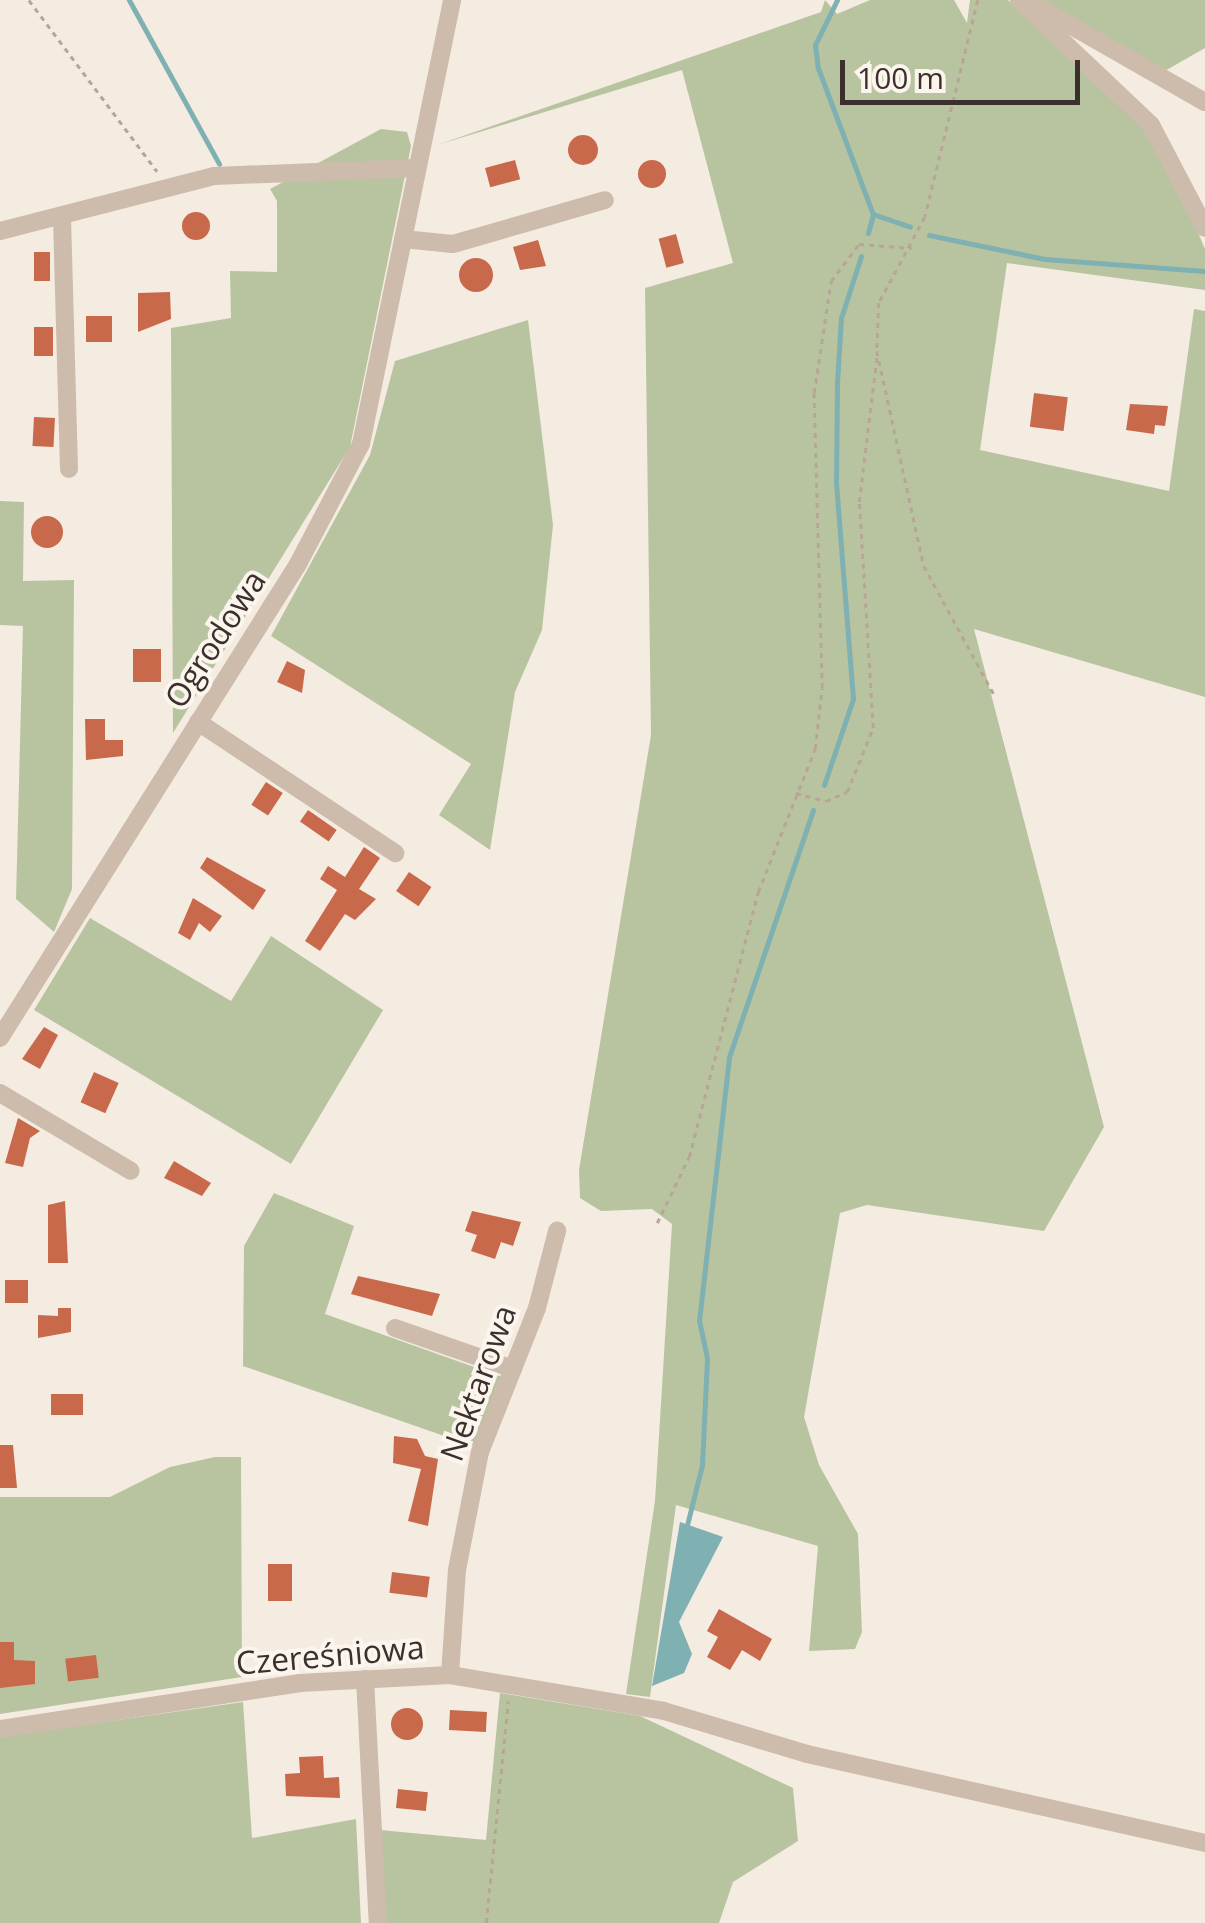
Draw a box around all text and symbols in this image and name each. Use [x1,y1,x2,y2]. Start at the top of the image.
scale bar [845,40,1085,102]
text: 100 m [857,57,944,98]
street label: Ogrodowa [156,563,274,715]
street label: Nektarowa [432,1300,524,1466]
street label: Czereśniowa [234,1628,426,1682]

